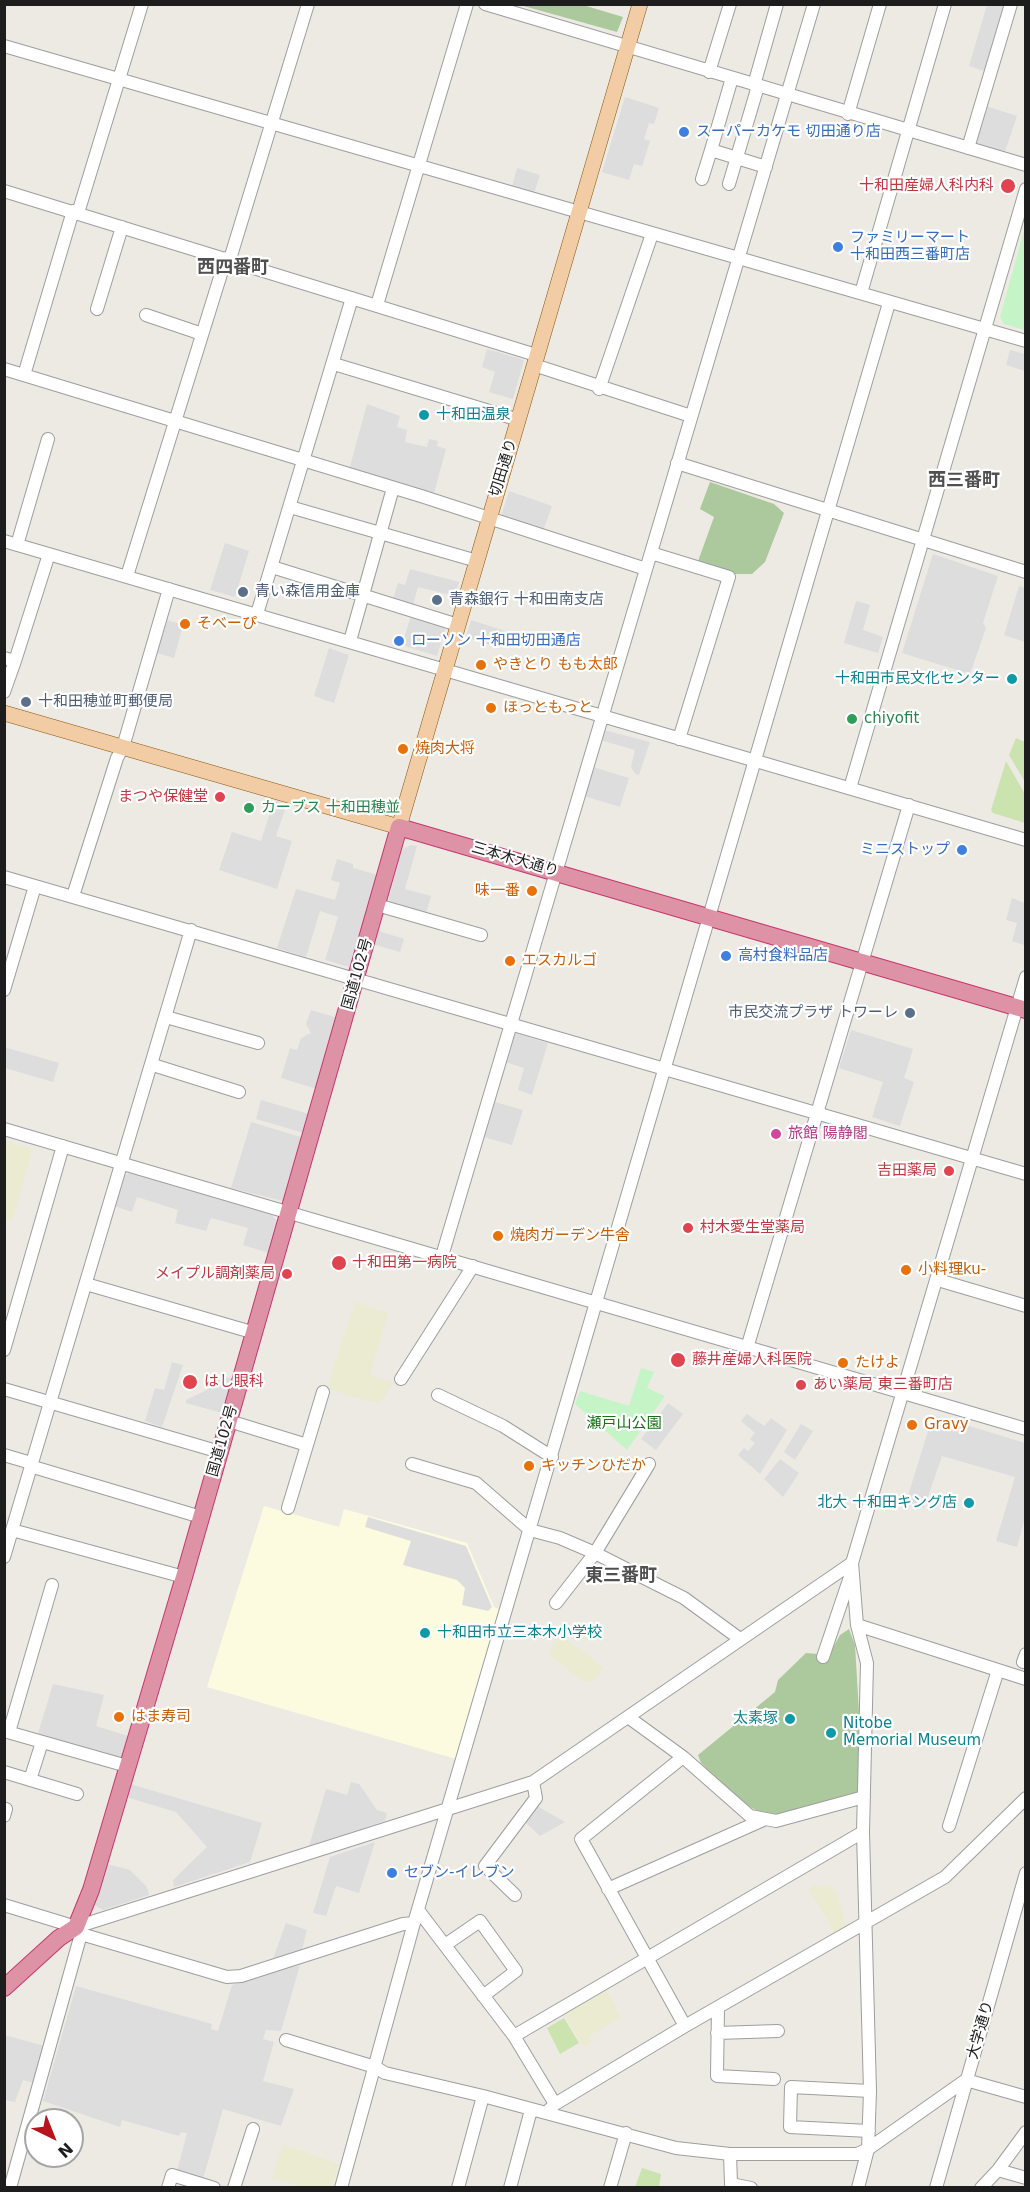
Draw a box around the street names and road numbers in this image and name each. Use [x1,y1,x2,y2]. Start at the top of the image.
street label: 切田通り [487,437,521,499]
street label: 三本木大通り [469,839,561,881]
street label: 国道102号 [339,936,377,1012]
street label: 国道102号 [204,1403,242,1479]
street label: 大学通り [964,1999,998,2061]

